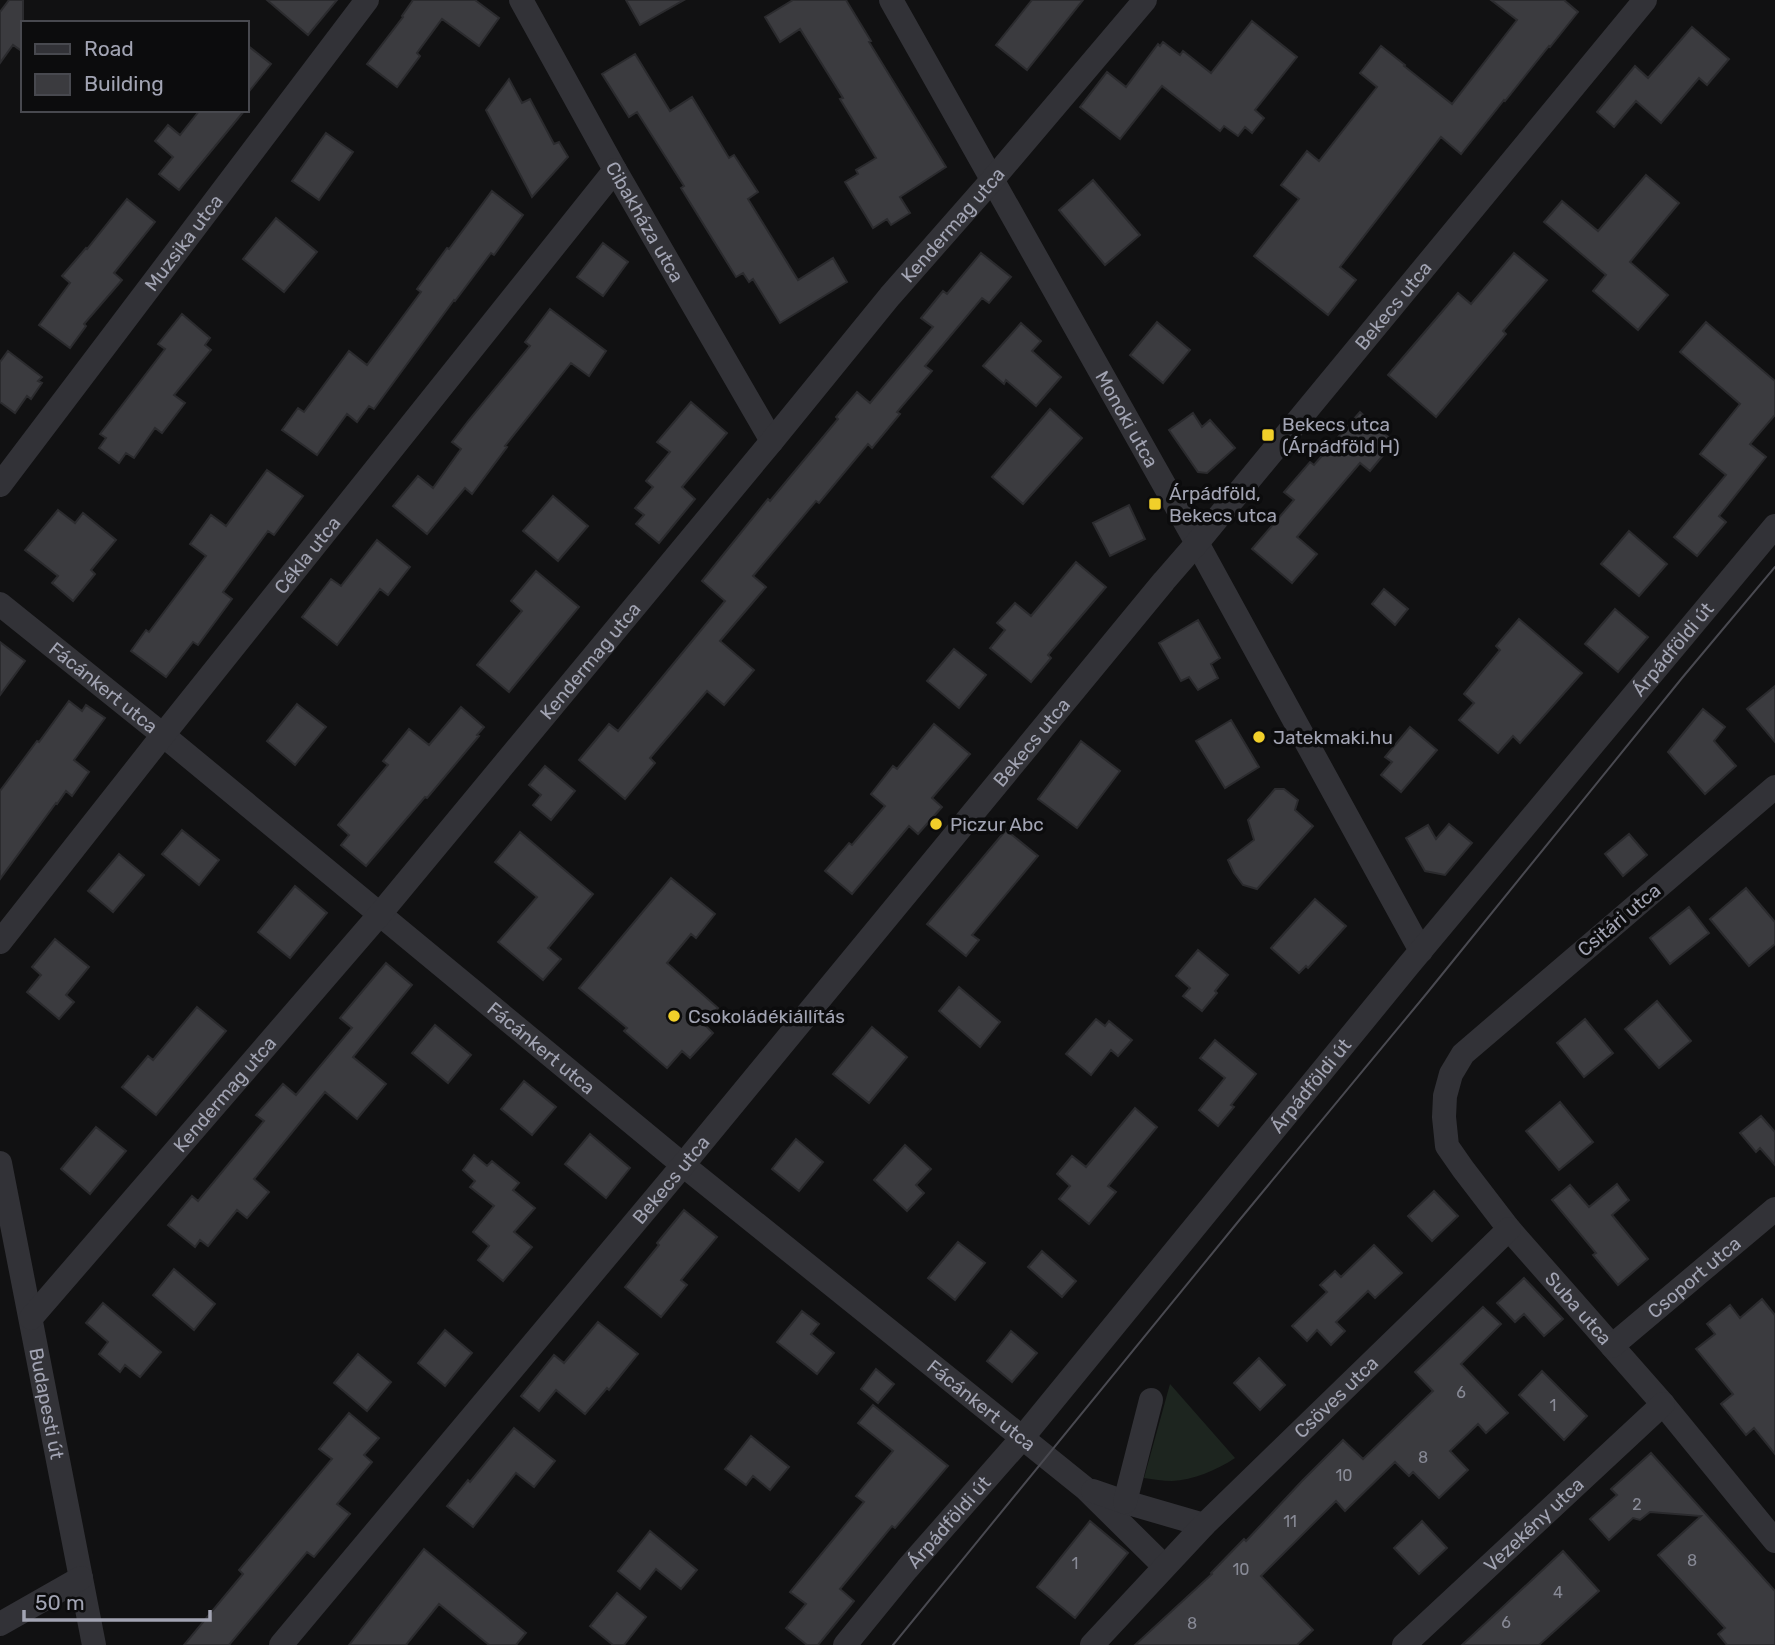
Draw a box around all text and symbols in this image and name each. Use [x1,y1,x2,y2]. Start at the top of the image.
legend [21,21,248,112]
text: Road [84,36,134,61]
text: Building [84,71,164,96]
street label: Cibakháza utca [601,157,689,286]
street label: Kendermag utca [896,163,1009,287]
street label: Muzsika utca [140,190,227,295]
street label: Bekecs utca [1350,256,1436,354]
street label: Monoki utca [1091,367,1164,471]
place label: Bekecs utca (Árpádföld H) [1282,413,1400,458]
marker: Bekecs utca (Árpádföld H) [1260,427,1276,443]
place label: Árpádföld, Bekecs utca [1169,482,1277,527]
marker: Árpádföld, Bekecs utca [1147,496,1163,512]
street label: Cékla utca [269,512,345,598]
street label: Kendermag utca [535,597,645,724]
street label: Árpádföldi út [1627,597,1719,701]
street label: Fácánkert utca [45,637,163,738]
street label: Bekecs utca [988,693,1075,791]
place label: Jatekmaki.hu [1273,726,1393,749]
marker: Jatekmaki.hu [1251,729,1267,745]
place label: Piczur Abc [950,813,1044,836]
marker: Piczur Abc [928,816,944,832]
street label: Csitári utca [1573,879,1665,961]
street label: Fácánkert utca [483,997,600,1099]
place label: Csokoládékiállítás [688,1005,845,1028]
marker: Csokoládékiállítás [666,1008,682,1024]
street label: Kendermag utca [168,1031,281,1157]
street label: Árpádföldi út [1265,1033,1356,1137]
street label: Bekecs utca [627,1131,714,1228]
street label: Csoport utca [1643,1231,1745,1323]
street label: Suba utca [1540,1267,1617,1349]
street label: Budapesti út [25,1346,69,1462]
street label: Csöves utca [1289,1351,1383,1443]
street label: Fácánkert utca [923,1354,1041,1456]
house number: 6 [1456,1383,1466,1402]
house number: 1 [1550,1396,1556,1415]
house number: 8 [1418,1448,1428,1467]
house number: 10 [1335,1466,1353,1485]
street label: Árpádföldi út [902,1470,996,1573]
street label: Vezekény utca [1479,1472,1588,1576]
house number: 2 [1632,1495,1642,1514]
house number: 11 [1283,1512,1297,1531]
house number: 8 [1687,1551,1697,1570]
house number: 1 [1072,1554,1078,1573]
house number: 10 [1232,1560,1250,1579]
scale bar [24,1578,210,1622]
house number: 4 [1553,1583,1563,1602]
text: 50 m [35,1590,85,1615]
house number: 6 [1501,1613,1511,1632]
house number: 8 [1187,1614,1197,1633]

